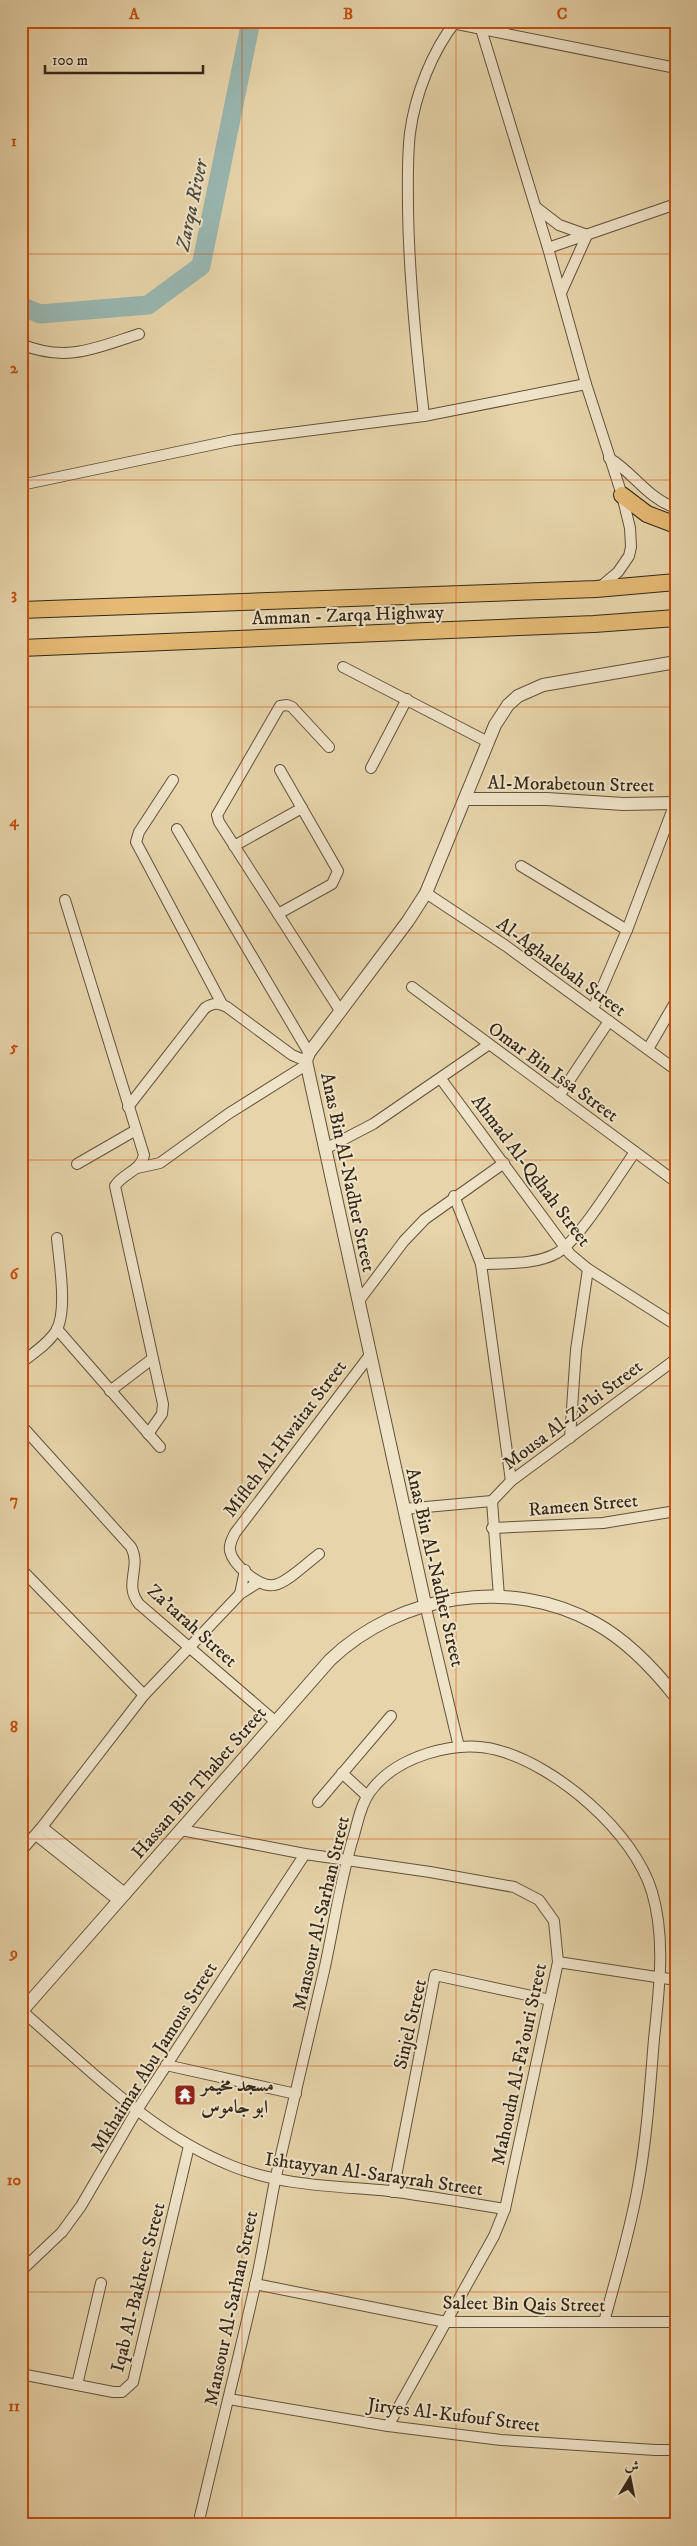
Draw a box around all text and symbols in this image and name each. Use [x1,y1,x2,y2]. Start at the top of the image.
text: A [128,4,140,24]
text: B [343,4,353,24]
text: C [557,4,567,24]
scale bar [45,42,202,74]
text: 100 m [52,51,88,70]
text: 1 [11,131,17,151]
water label: Zarqa River [170,156,215,254]
text: 2 [10,358,19,378]
text: 3 [11,584,17,604]
street label: Amman - Zarqa Highway [252,601,446,631]
street label: Al-Morabetoun Street [487,772,655,797]
text: 4 [8,811,19,831]
street label: Al-Aghalebah Street [492,913,630,1022]
street label: Omar Bin Issa Street [484,1017,623,1127]
text: 5 [9,1037,18,1057]
street label: Anas Bin Al-Nadher Street [315,1070,380,1274]
street label: Ahmad Al-Qdhah Street [466,1090,595,1251]
text: 6 [10,1264,20,1284]
street label: Mousa Al-Zu’bi Street [499,1355,647,1475]
street label: Mifleh Al-Hwaitat Street [219,1356,352,1522]
street label: Anas Bin Al-Nadher Street [400,1466,469,1669]
street label: Rameen Street [528,1489,639,1522]
text: 7 [10,1490,18,1510]
street label: Za’tarah Street [142,1580,242,1673]
street label: Hassan Bin Thabet Street [127,1702,271,1864]
text: 8 [10,1717,18,1737]
street label: Mansour Al-Sarhan Street [288,1814,355,2013]
text: 9 [9,1943,18,1963]
street label: Mkhaimar Abu Jamous Street [86,1958,223,2157]
street label: Mahoudn Al-Fa’ouri Street [487,1961,552,2167]
street label: Sinjel Street [389,1977,432,2072]
place label: مسجد مخيمر ابو جاموس [199,2074,274,2119]
temple icon: مسجد مخيمر ابو جاموس [173,2083,197,2107]
street label: Ishtayyan Al-Sarayrah Street [263,2148,484,2201]
text: 10 [7,2170,22,2190]
street label: Iqab Al-Bakheet Street [106,2200,172,2375]
street label: Mansour Al-Sarhan Street [200,2209,263,2408]
street label: Saleet Bin Qais Street [442,2292,606,2317]
street label: Jiryes Al-Kufouf Street [364,2393,541,2437]
text: 11 [8,2396,20,2416]
north arrow [604,2454,654,2504]
text: ش [624,2456,641,2476]

